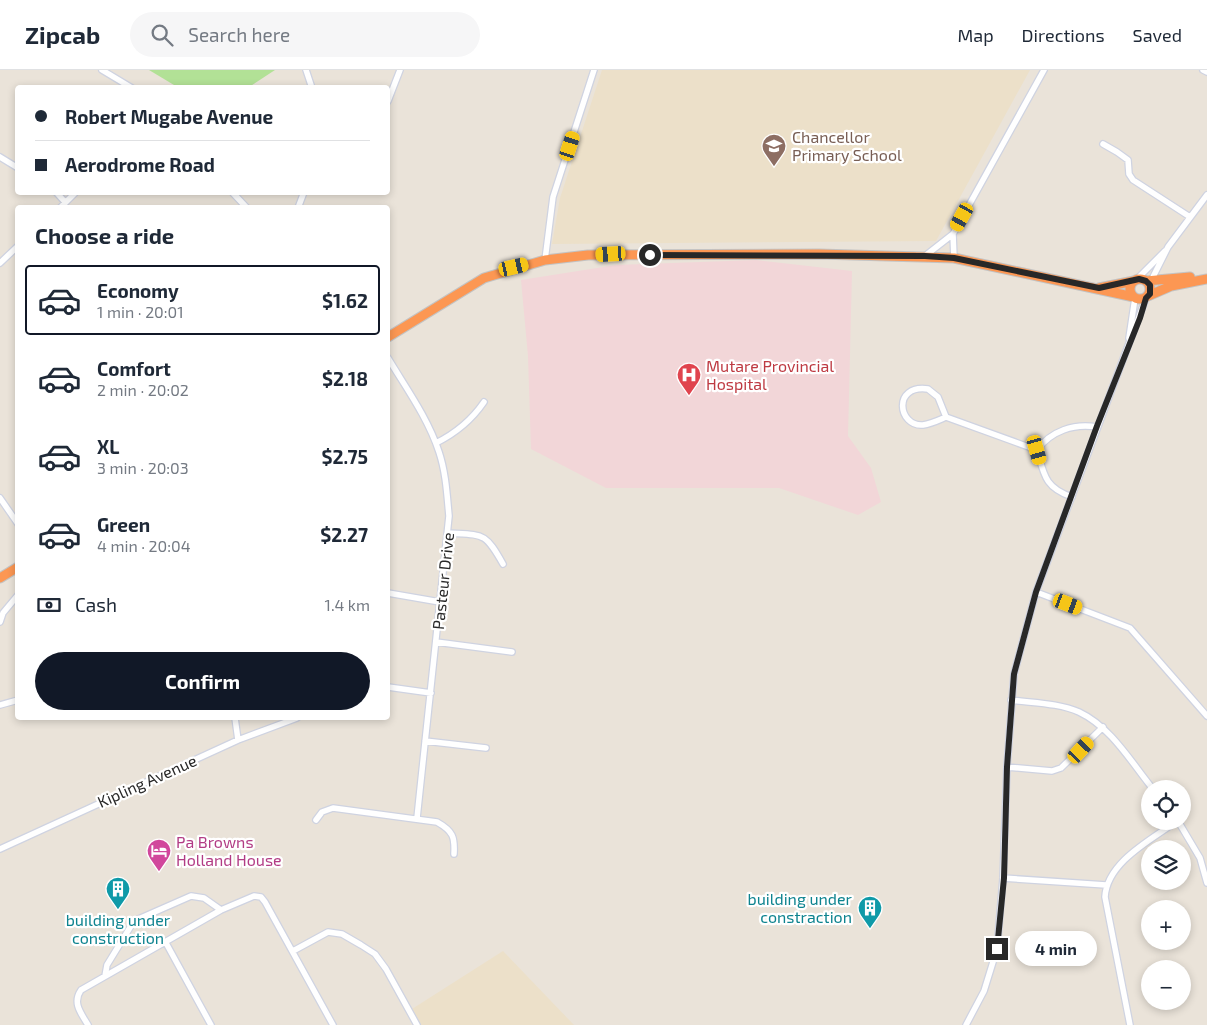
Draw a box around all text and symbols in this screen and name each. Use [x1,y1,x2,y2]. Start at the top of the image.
search box [130,12,480,57]
text: Zipcab [25,20,100,49]
icon: search [148,21,176,49]
text: Search here [188,23,290,46]
text: Map [957,24,994,46]
text: Directions [1022,24,1105,46]
text: Saved [1133,24,1182,46]
text: Robert Mugabe Avenue [65,105,273,128]
place label: Chancellor Primary School [792,127,902,164]
car [558,129,581,163]
school or university icon: Chancellor Primary School [761,133,787,167]
text: Aerodrome Road [65,153,215,176]
car [948,200,975,234]
text: Choose a ride [35,222,174,248]
route start [639,244,661,266]
car [595,246,626,262]
car [497,256,530,278]
icon: car [37,278,82,323]
text: Economy [97,279,179,302]
text: $1.62 [322,289,368,312]
text: 1 min · 20:01 [97,302,184,321]
icon: car [37,356,82,401]
place label: Mutare Provincial Hospital [706,356,834,393]
text: Comfort [97,357,171,380]
hospital icon: Mutare Provincial Hospital [676,362,702,396]
text: $2.18 [322,367,368,390]
text: 2 min · 20:02 [97,380,189,399]
icon: car [37,434,82,479]
car [1025,434,1048,466]
text: XL [97,435,119,458]
text: $2.75 [321,445,368,468]
text: 3 min · 20:03 [97,458,189,477]
icon: car [37,512,82,557]
text: Green [97,513,150,536]
text: $2.27 [320,523,368,546]
street label: Pasteur Drive [428,531,457,631]
text: 4 min · 20:04 [97,536,191,555]
icon: cash [35,591,63,619]
car [1051,592,1084,616]
text: Cash [75,593,117,616]
text: 1.4 km [325,595,370,614]
button: Confirm [35,652,370,710]
car [1065,734,1096,766]
street label: Kipling Avenue [94,750,199,811]
map controls [1141,780,1191,1010]
button: locate [1141,780,1191,830]
place label: Pa Browns Holland House [176,832,282,869]
hotel icon: Pa Browns Holland House [146,838,172,872]
button: layers [1141,840,1191,890]
building icon: building under construction [105,876,131,910]
place label: building under constraction [748,889,853,926]
building icon: building under constraction [857,895,883,929]
button: + [1141,900,1191,950]
place label: building under construction [66,910,171,947]
callout: 4 min [1014,932,1097,966]
route end [986,938,1008,960]
text: 4 min [1035,939,1077,958]
button: − [1141,960,1191,1010]

